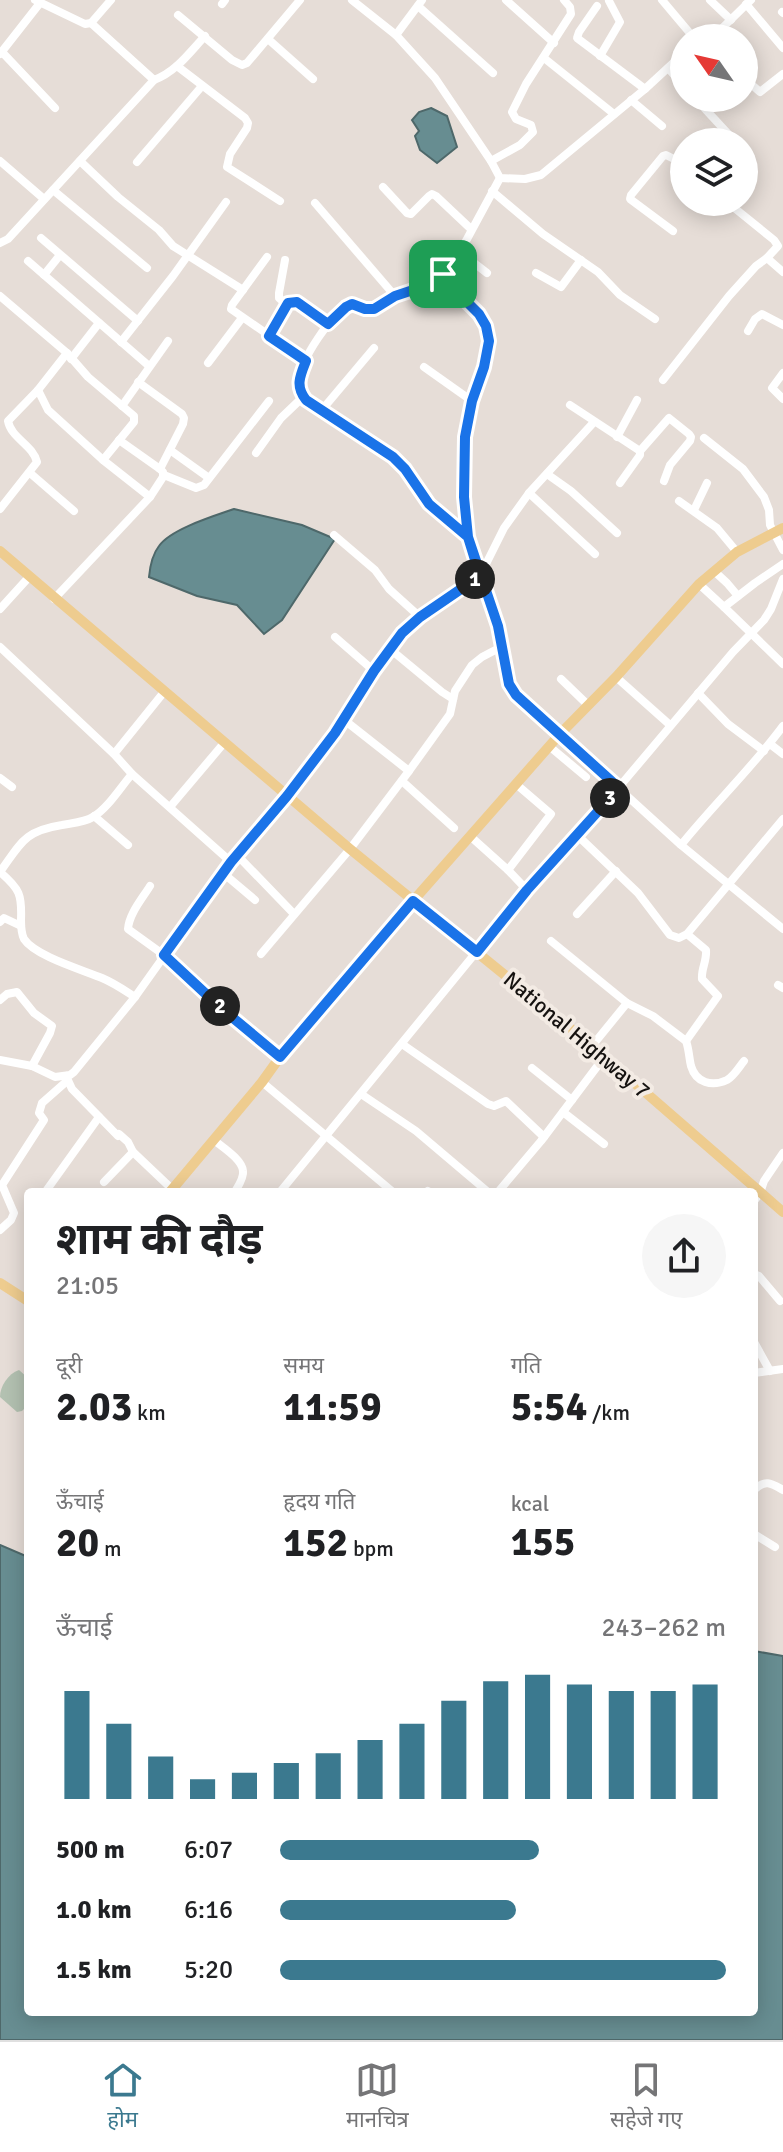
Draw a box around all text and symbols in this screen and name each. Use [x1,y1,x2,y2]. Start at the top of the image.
north arrow [670,24,758,112]
map controls [670,24,758,216]
button: layers [670,128,758,216]
pin [409,240,477,308]
icon: arrive [421,252,465,296]
pin: 1 [455,559,495,599]
text: 1 [469,565,481,592]
pin: 3 [590,778,630,818]
text: 3 [604,784,616,811]
street label: National Highway 7 [498,966,656,1104]
pin: 2 [200,986,240,1026]
text: 2 [214,992,226,1019]
text: शाम की दौड़ [56,1213,263,1267]
button: share [642,1214,726,1298]
text: 21:05 [56,1270,119,1302]
text: दूरी [56,1352,82,1379]
text: समय [283,1352,324,1379]
text: गति [511,1352,541,1379]
text: 2.03 [56,1382,132,1432]
text: 11:59 [283,1382,382,1432]
text: 5:54 [511,1382,587,1432]
text: km [132,1399,166,1426]
text: /km [587,1399,630,1426]
text: ऊँचाई [56,1488,104,1515]
text: हृदय गति [283,1488,355,1515]
text: kcal [511,1490,549,1517]
text: 155 [511,1517,575,1567]
text: 20 [56,1518,99,1568]
text: 152 [283,1518,348,1568]
text: m [99,1535,122,1562]
text: bpm [348,1535,394,1562]
text: ऊँचाई [56,1612,112,1644]
text: 243–262 m [602,1612,726,1644]
text: 500 m [56,1834,125,1866]
text: 6:07 [184,1834,233,1866]
text: 1.0 km [56,1894,132,1926]
text: 6:16 [184,1894,233,1926]
text: 1.5 km [56,1954,132,1986]
text: 5:20 [184,1954,233,1986]
tab: होम [101,2058,145,2136]
tab: मानचित्र [346,2058,409,2136]
tab: सहेजे गए [610,2058,682,2136]

